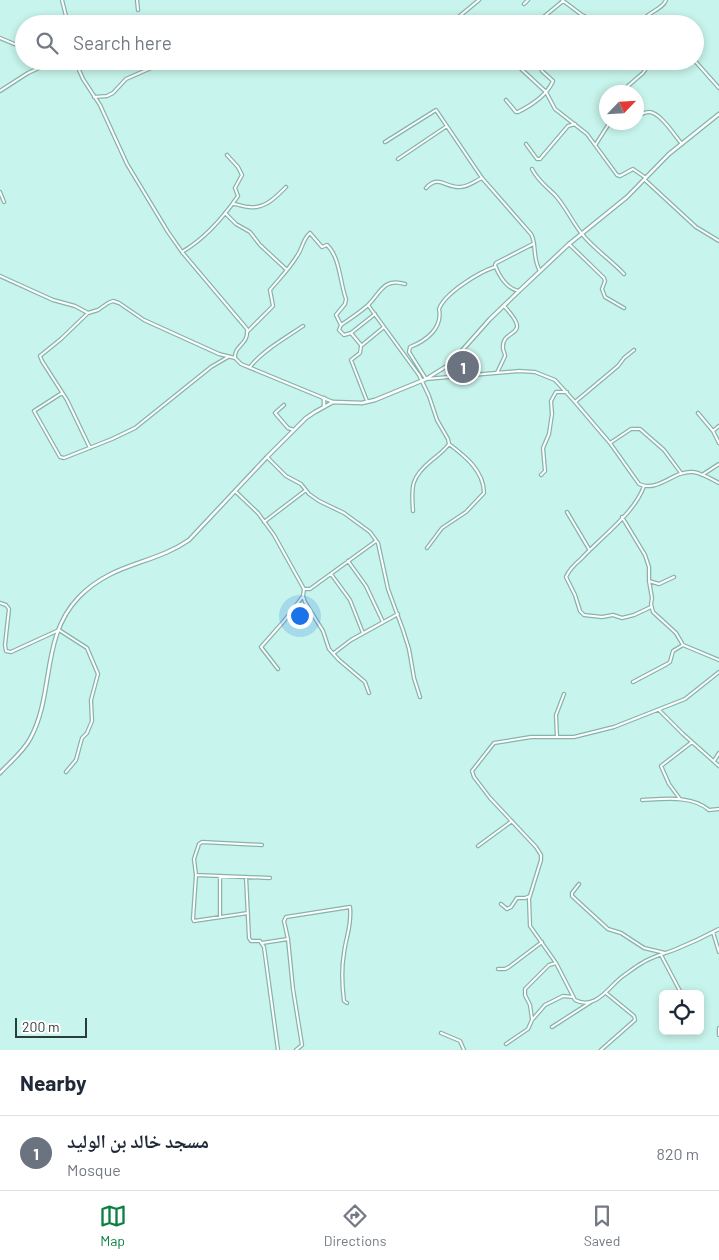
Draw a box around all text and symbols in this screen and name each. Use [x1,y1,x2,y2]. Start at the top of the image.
search box [15,15,704,70]
icon: search [33,29,61,57]
text: Search here [73,31,172,54]
north arrow [599,85,644,130]
pin: 1 [447,348,479,386]
your location [287,603,313,629]
map controls [659,990,704,1035]
button: locate [659,990,704,1035]
scale bar [15,1015,88,1038]
text: 200 m [22,1018,60,1035]
text: Nearby [20,1070,86,1095]
text: مسجد خالد بن الوليد [67,1129,209,1152]
text: 1 [33,1144,39,1163]
text: 820 m [657,1144,699,1163]
text: Mosque [67,1160,121,1179]
tab: Map [99,1202,127,1249]
tab: Directions [324,1202,386,1249]
tab: Saved [584,1202,620,1249]

